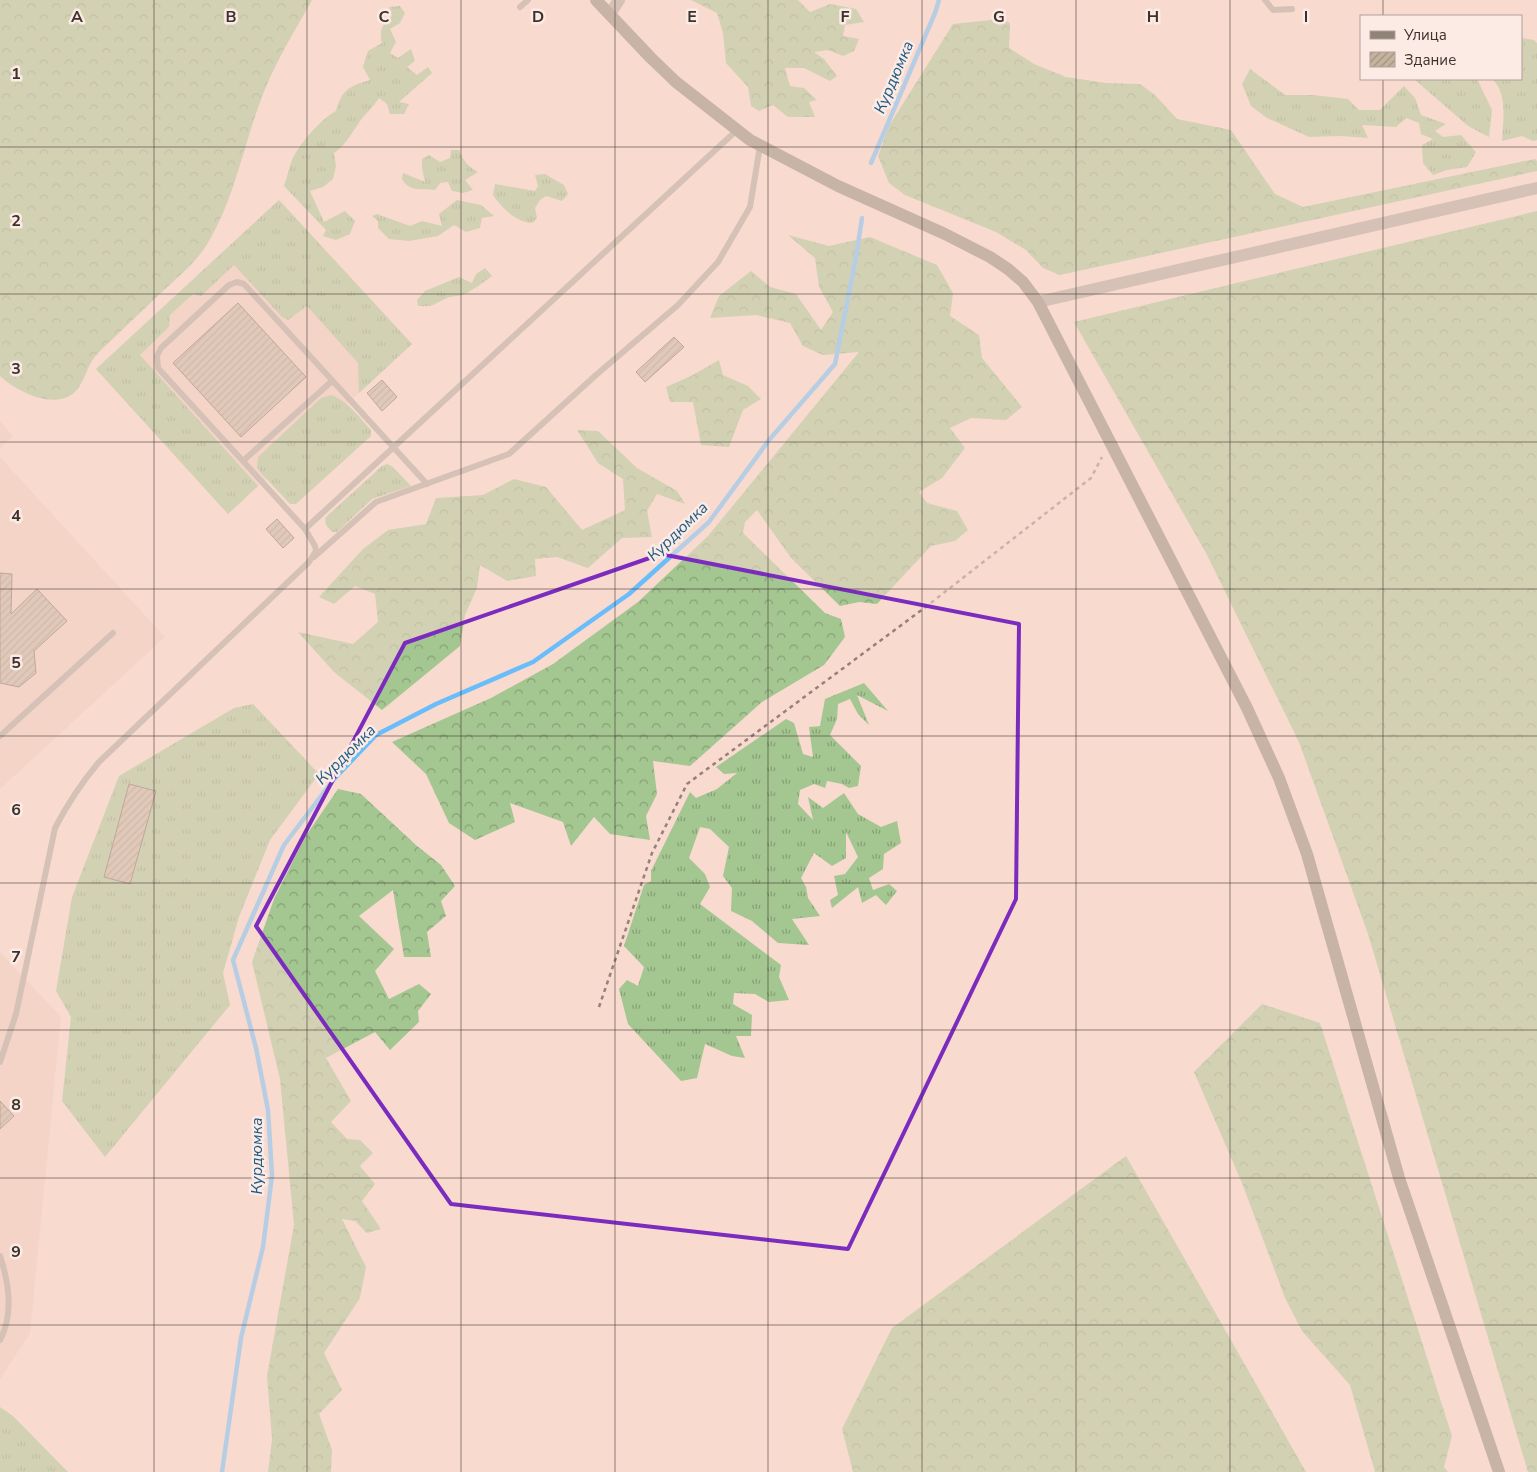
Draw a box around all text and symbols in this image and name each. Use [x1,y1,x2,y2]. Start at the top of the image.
text: A [71,6,83,28]
text: B [225,6,237,28]
text: C [379,6,390,28]
text: D [532,6,544,28]
text: E [687,6,697,28]
text: F [841,6,850,28]
text: G [993,6,1005,28]
text: H [1147,6,1159,28]
text: I [1304,6,1308,28]
legend [1360,15,1522,80]
text: Улица [1403,25,1447,45]
water label: Курдюмка [869,38,919,117]
text: Здание [1404,50,1456,70]
text: 1 [11,63,21,85]
text: 2 [11,210,21,232]
text: 3 [11,358,21,380]
water label: Курдюмка [642,497,713,566]
text: 4 [11,505,21,527]
text: 5 [11,652,21,674]
water label: Курдюмка [311,720,381,790]
text: 6 [11,799,21,821]
text: 7 [11,946,21,968]
text: 8 [11,1094,21,1116]
water label: Курдюмка [246,1117,268,1195]
text: 9 [11,1241,21,1263]

